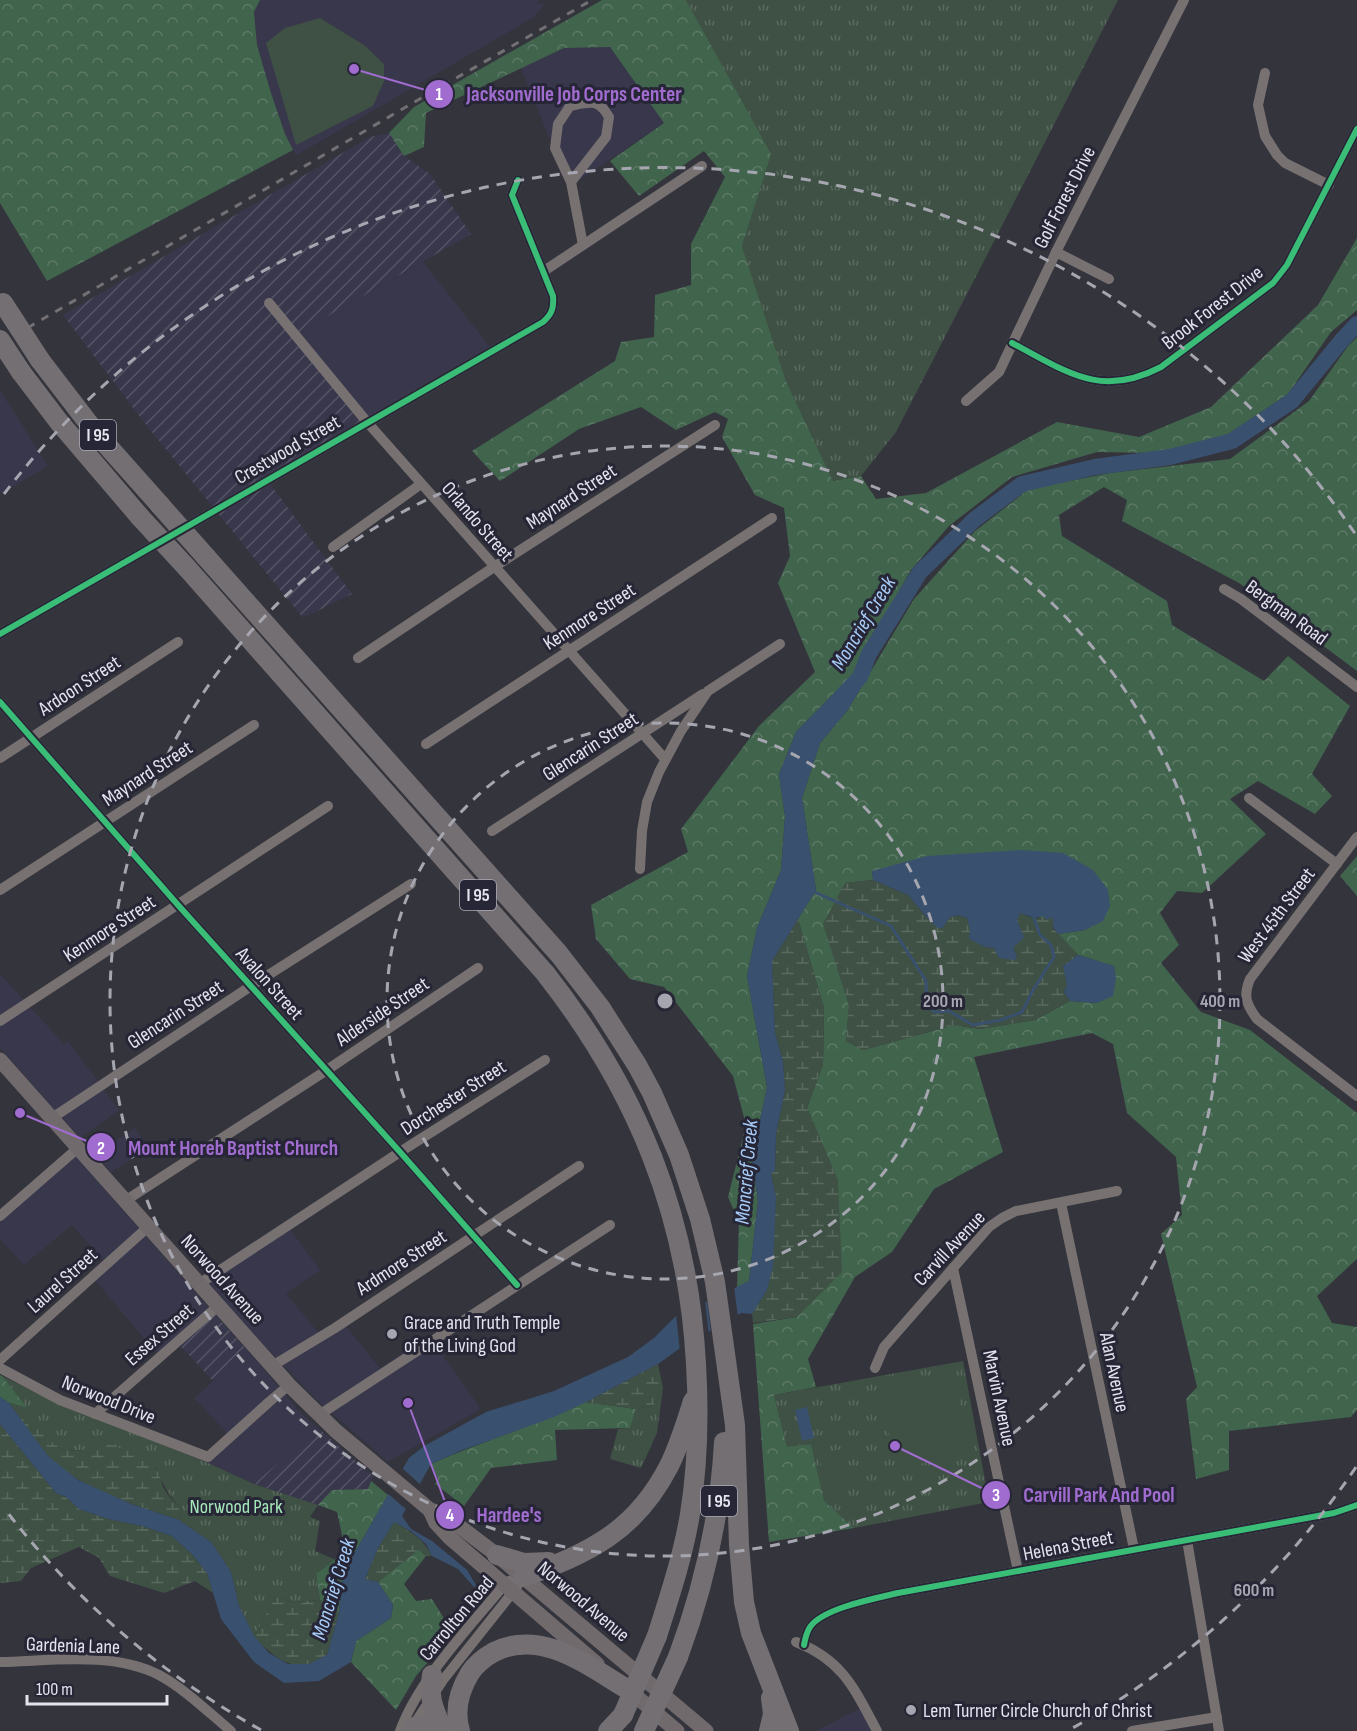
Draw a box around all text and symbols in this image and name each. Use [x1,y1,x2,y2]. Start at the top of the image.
callout: Jacksonville Job Corps Center [424,75,694,114]
text: Jacksonville Job Corps Center [465,82,682,107]
text: 1 [435,84,443,105]
street label: Golf Forest Drive [1029,142,1101,253]
street label: Brook Forest Drive [1157,261,1268,355]
street label: Crestwood Street [230,410,345,490]
road number: I 95 [80,420,116,450]
street label: Maynard Street [522,459,621,535]
street label: Orlando Street [436,477,518,566]
water label: Moncrief Creek [826,571,902,675]
street label: Bergman Road [1241,575,1332,651]
street label: Kenmore Street [539,578,640,656]
street label: Ardoon Street [33,650,125,722]
street label: Glencarin Street [538,707,643,787]
street label: Maynard Street [98,736,197,812]
street label: West 45th Street [1233,863,1321,968]
road number: I 95 [460,880,496,910]
street label: Kenmore Street [59,890,160,968]
street label: Avalon Street [230,942,308,1025]
street label: Alderside Street [331,972,434,1052]
street label: Glencarin Street [123,975,228,1055]
centre of rings [655,991,675,1011]
text: 200 m [923,991,963,1012]
text: 400 m [1200,991,1240,1012]
street label: Dorchester Street [396,1055,511,1141]
water label: Moncrief Creek [729,1118,764,1225]
callout: Mount Horeb Baptist Church [86,1128,350,1167]
text: Mount Horeb Baptist Church [128,1136,338,1161]
text: 2 [97,1138,105,1159]
street label: Carvill Avenue [909,1206,991,1291]
street label: Ardmore Street [351,1225,451,1301]
street label: Norwood Avenue [176,1230,269,1330]
street label: Laurel Street [23,1243,103,1318]
street label: Essex Street [120,1298,199,1371]
place label: Grace and Truth Temple of the Living God [404,1311,560,1358]
marker: Grace and Truth Temple of the Living God [385,1327,399,1341]
street label: Alan Avenue [1094,1329,1134,1414]
street label: Marvin Avenue [977,1348,1021,1448]
street label: Norwood Drive [58,1370,159,1430]
callout: Carvill Park And Pool [981,1475,1187,1514]
text: Carvill Park And Pool [1023,1483,1175,1508]
text: 3 [992,1485,1000,1506]
road number: I 95 [701,1486,737,1516]
park label: Norwood Park [189,1495,283,1519]
callout: Hardee's [435,1495,554,1534]
text: Hardee's [477,1503,542,1528]
text: 4 [446,1505,455,1526]
street label: Helena Street [1021,1525,1115,1567]
water label: Moncrief Creek [306,1534,361,1643]
street label: Norwood Avenue [532,1556,634,1647]
street label: Carrollton Road [414,1571,499,1666]
text: 600 m [1234,1580,1274,1601]
street label: Gardenia Lane [25,1632,120,1660]
scale bar [27,1668,166,1706]
text: 100 m [36,1679,73,1700]
place label: Lem Turner Circle Church of Christ [923,1699,1152,1723]
marker: Lem Turner Circle Church of Christ [904,1703,918,1717]

